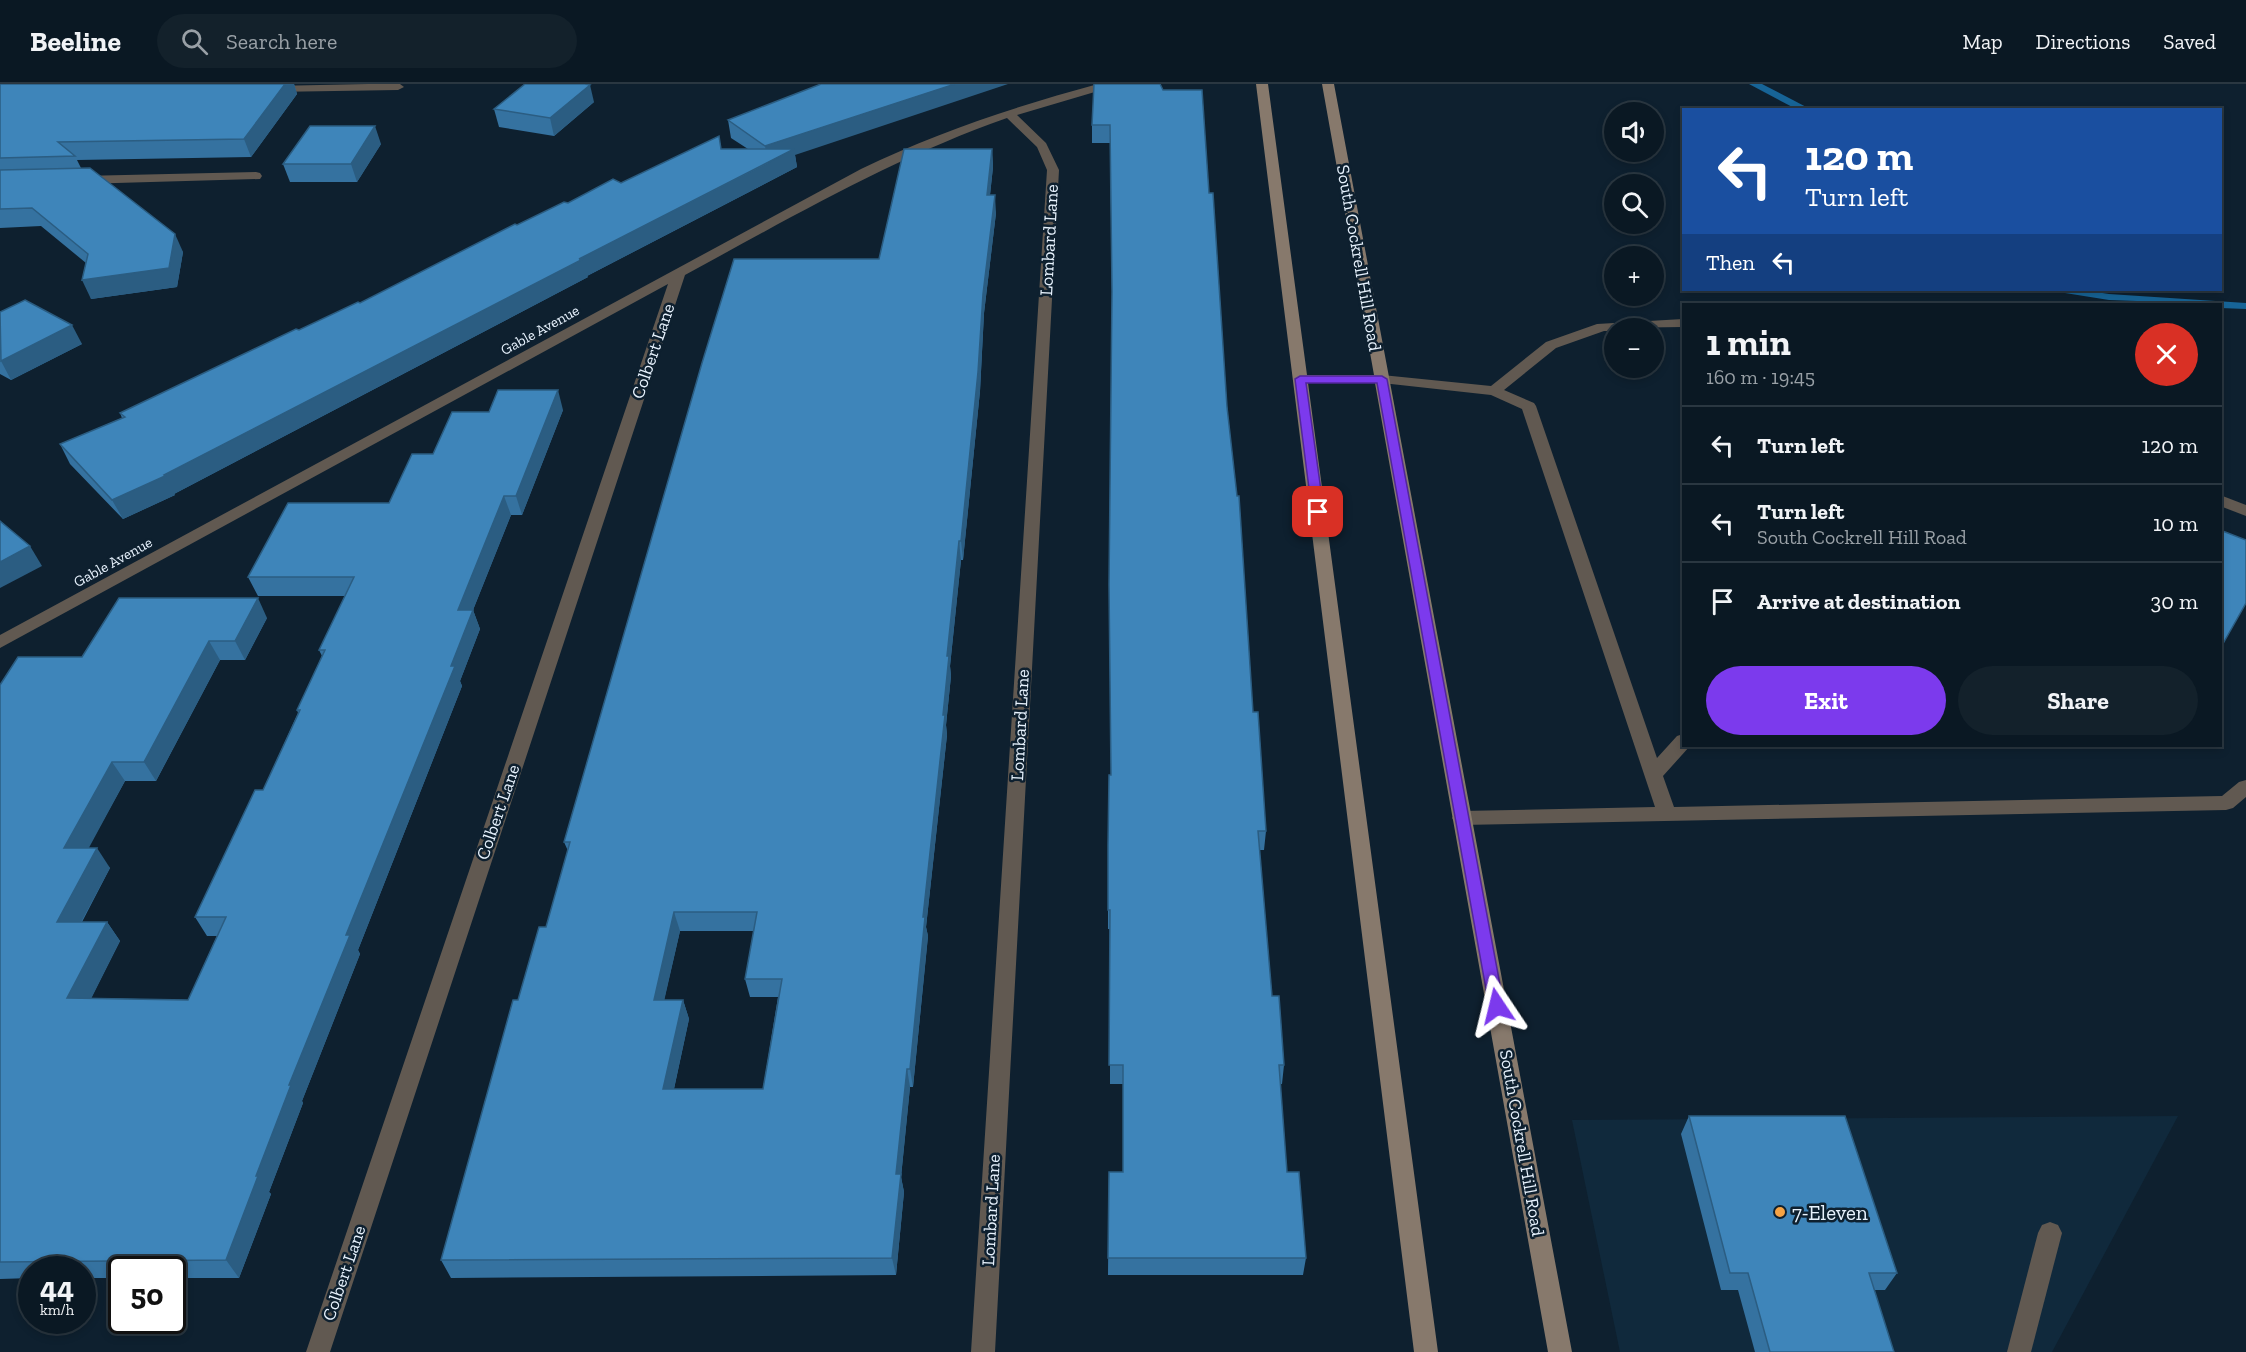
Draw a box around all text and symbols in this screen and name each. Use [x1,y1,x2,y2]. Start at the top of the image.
search box [157,14,577,68]
text: Beeline [30,25,121,58]
icon: search [178,25,211,58]
text: Search here [226,28,337,55]
text: Map [1963,29,2003,54]
text: Directions [2036,29,2130,54]
text: Saved [2163,29,2216,54]
map controls [1604,102,1664,378]
button: sound [1604,102,1664,162]
text: 120 m [1805,130,1913,181]
icon: left [1706,132,1784,210]
street label: South Cockrell Hill Road [1332,163,1386,353]
button: search [1604,174,1664,234]
text: Turn left [1805,181,1908,213]
street label: Lombard Lane [1035,184,1063,296]
button: + [1604,246,1664,306]
icon: left [1767,246,1800,279]
text: Then [1706,249,1755,276]
street label: Colbert Lane [626,300,680,402]
street label: Gable Avenue [498,301,582,359]
button: − [1604,318,1664,378]
text: 1 min [1706,321,1791,364]
button: close [2135,323,2198,386]
text: 160 m · 19:45 [1706,365,1815,389]
icon: left [1706,429,1739,462]
text: Turn left [1757,432,1844,459]
text: 120 m [2142,432,2198,459]
pin [1292,486,1343,537]
icon: arrive [1301,495,1334,528]
text: Turn left [1757,498,1844,525]
icon: left [1706,507,1739,540]
text: 10 m [2153,510,2198,537]
text: South Cockrell Hill Road [1757,525,1967,549]
street label: Gable Avenue [71,533,155,591]
icon: arrive [1706,585,1739,618]
text: Arrive at destination [1757,588,1960,615]
text: 30 m [2151,588,2198,615]
button: Exit [1706,666,1946,735]
button: Share [1958,666,2198,735]
street label: Lombard Lane [1006,669,1034,781]
street label: Colbert Lane [471,761,525,863]
position arrow [1465,974,1529,1038]
street label: South Cockrell Hill Road [1495,1048,1549,1238]
street label: Lombard Lane [977,1154,1005,1266]
place label: 7-Eleven [1792,1200,1868,1225]
marker: 7-Eleven [1773,1205,1787,1219]
street label: Colbert Lane [317,1222,371,1324]
speed limit sign: 50 [108,1256,186,1334]
text: 44 [40,1270,74,1306]
text: km/h [40,1301,74,1319]

